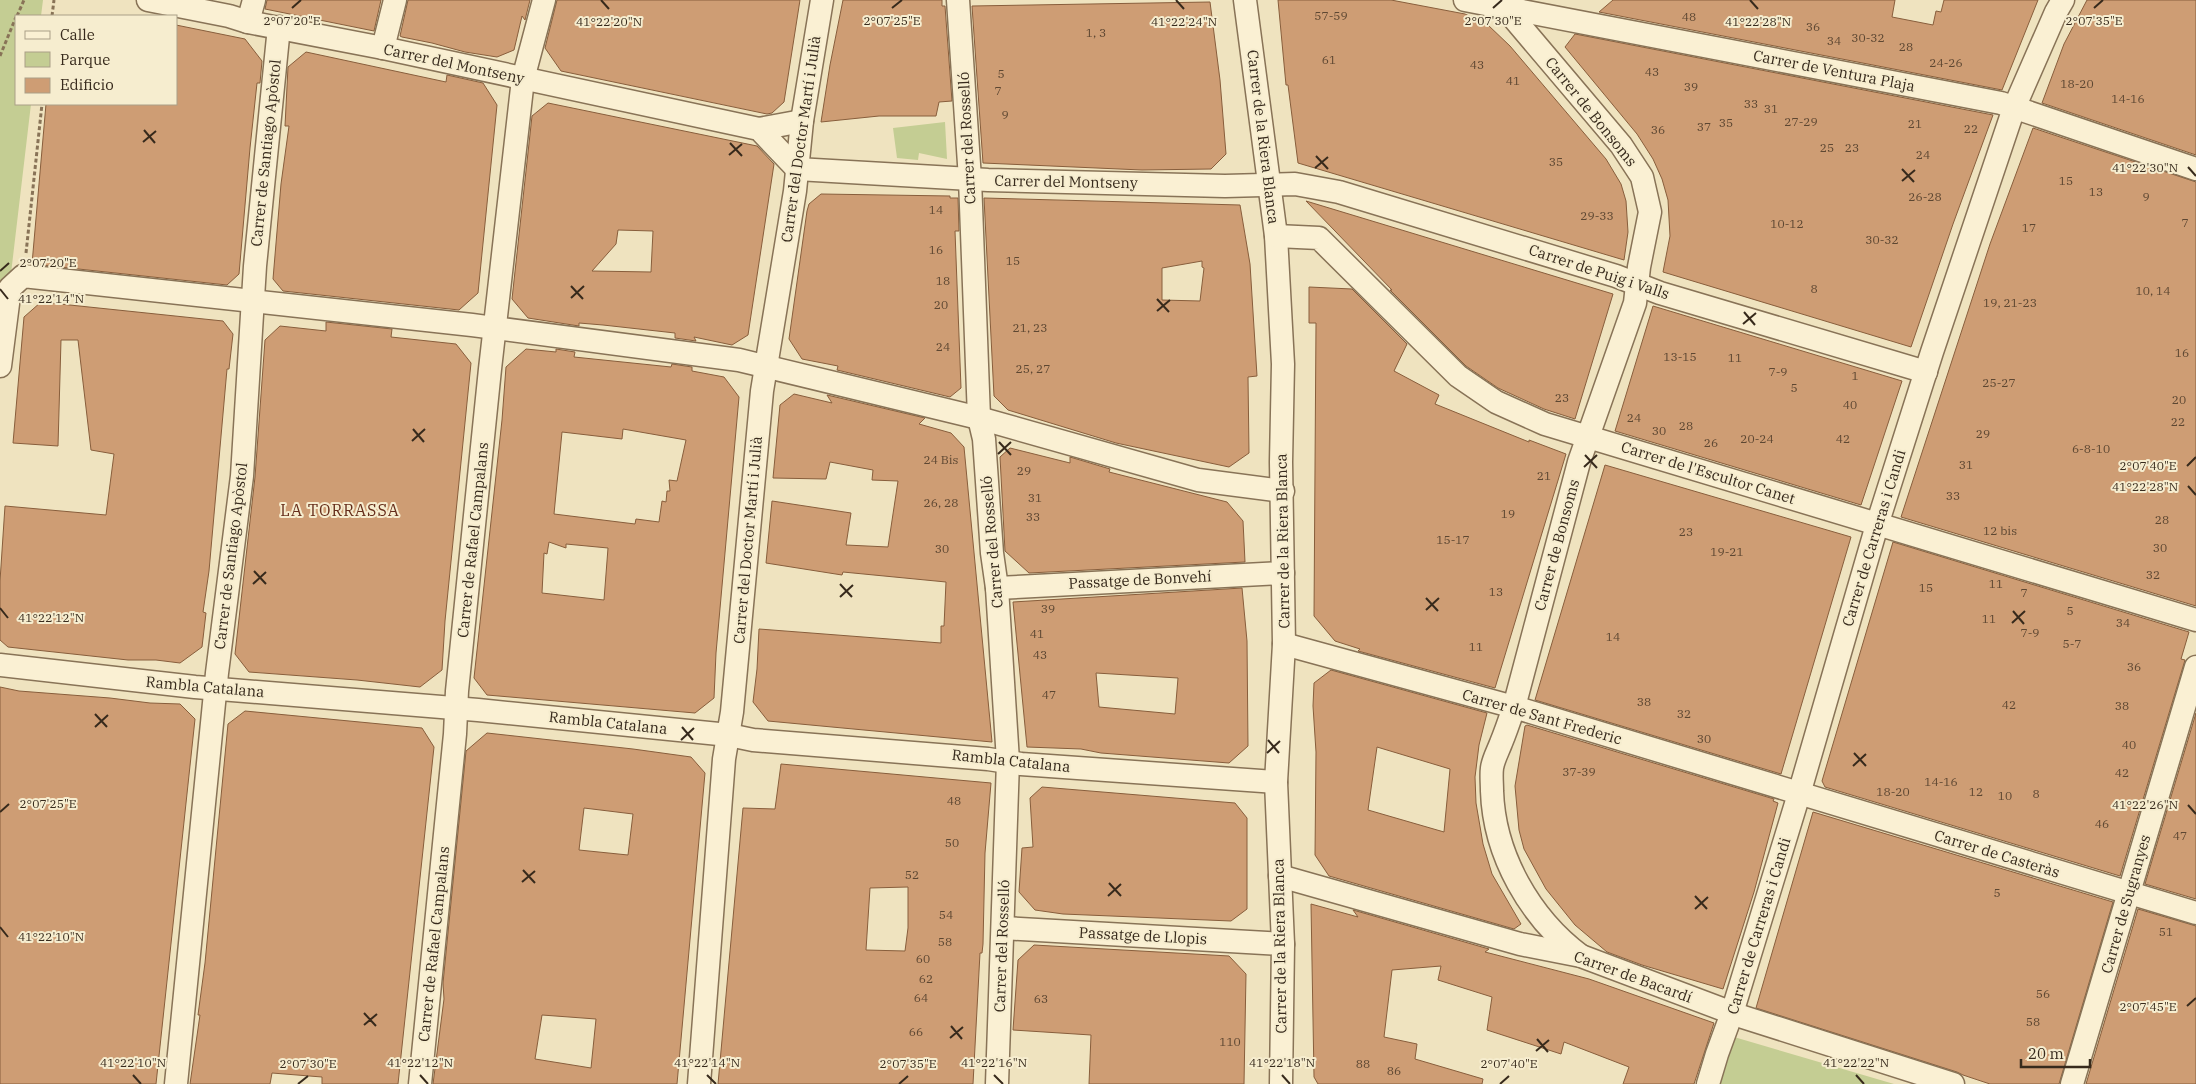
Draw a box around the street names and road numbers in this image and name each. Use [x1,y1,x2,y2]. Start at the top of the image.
street label: Carrer del Doctor Martí i Julià [777,34,824,243]
street label: Carrer del Montseny [382,39,526,88]
street label: Carrer de Ventura Plaja [1752,46,1917,96]
street label: Carrer de la Riera Blanca [1243,49,1284,225]
street label: Carrer de Bonsoms [1541,53,1641,170]
street label: Carrer de Santiago Apòstol [246,58,285,247]
street label: Carrer del Rosselló [954,71,979,205]
street label: Carrer del Montseny [994,171,1138,192]
street label: Carrer de Puig i Valls [1527,240,1672,303]
street label: Carrer del Doctor Martí i Julià [729,435,766,645]
street label: Carrer de l'Escultor Canet [1619,437,1797,508]
street label: Carrer de Rafael Campalans [453,441,492,639]
street label: Carrer de Carreras i Candi [1838,447,1910,629]
street label: Carrer de la Riera Blanca [1271,453,1294,629]
street label: Carrer de Santiago Apòstol [210,461,251,650]
street label: Carrer del Rosselló [976,475,1007,609]
street label: Carrer de Bonsoms [1530,477,1583,613]
street label: Passatge de Bonvehí [1068,566,1212,593]
street label: Rambla Catalana [145,672,265,701]
street label: Carrer de Sant Frederic [1460,685,1624,749]
street label: Rambla Catalana [548,707,668,738]
street label: Rambla Catalana [951,745,1071,776]
street label: Carrer de Casteràs [1932,825,2062,882]
street label: Carrer de Sugranyes [2097,832,2154,975]
street label: Carrer de Carreras i Candi [1723,835,1795,1017]
street label: Carrer de Rafael Campalans [414,845,453,1043]
street label: Carrer de la Riera Blanca [1268,858,1291,1034]
street label: Carrer del Rosselló [990,879,1013,1013]
street label: Passatge de Llopis [1078,923,1208,948]
street label: Carrer de Bacardí [1571,946,1695,1007]

